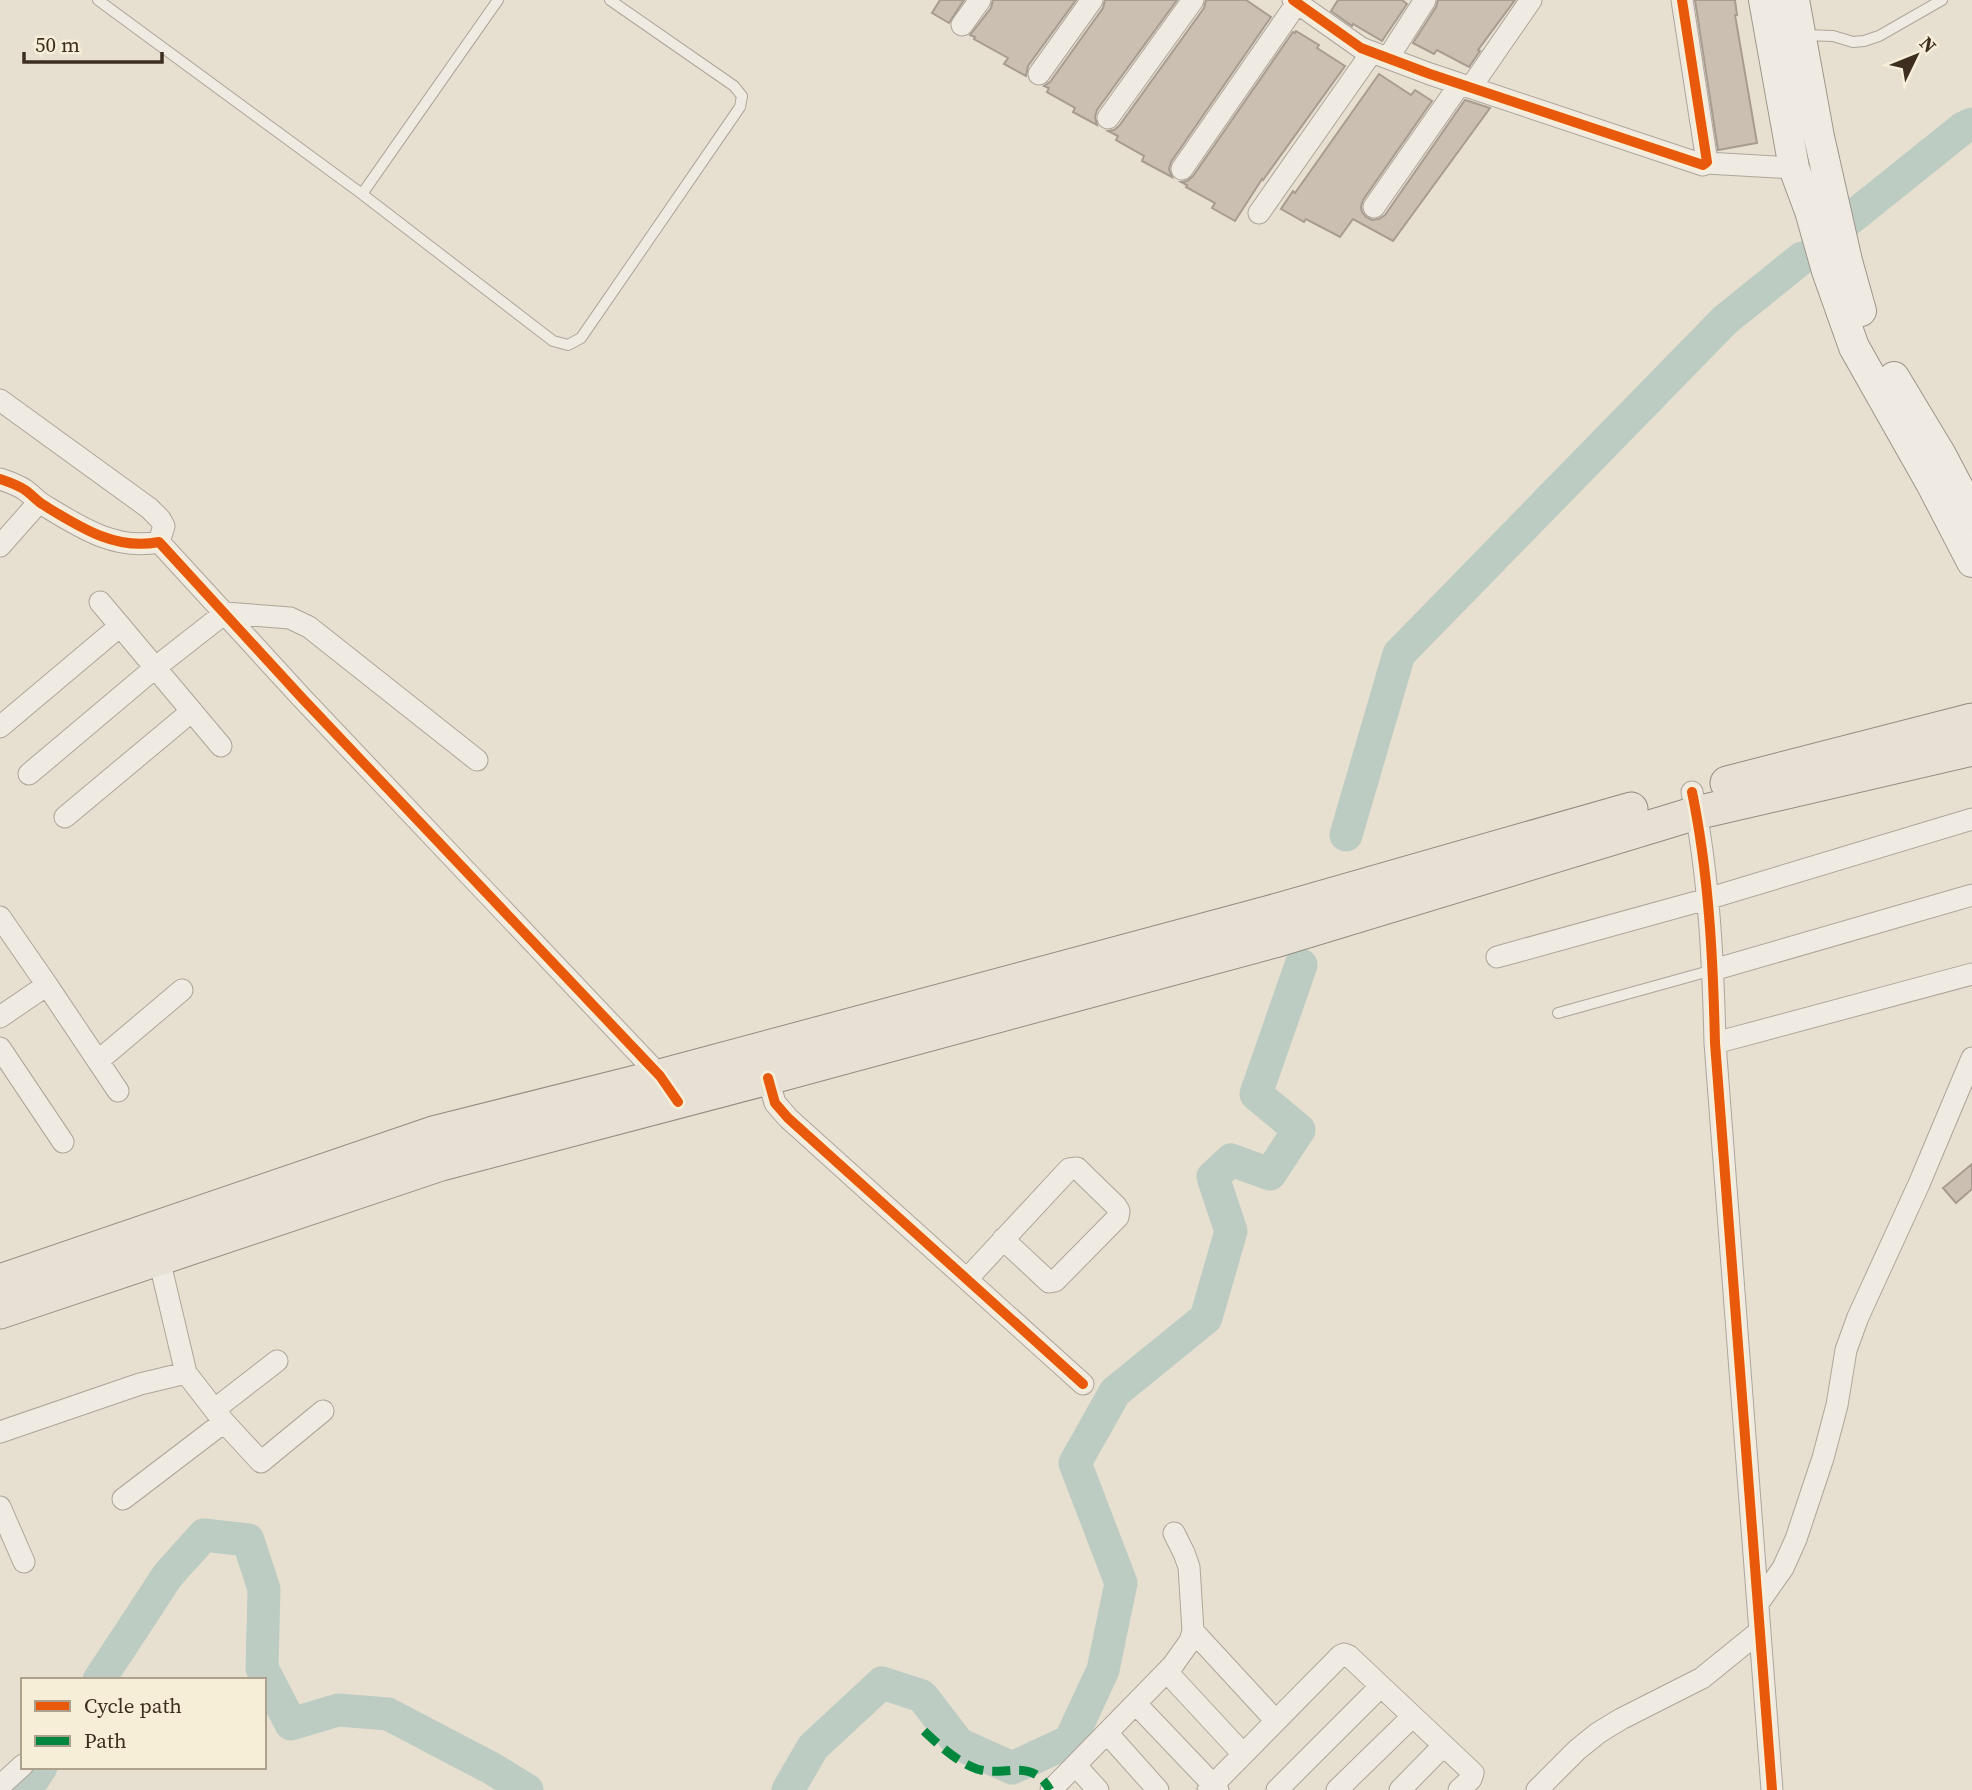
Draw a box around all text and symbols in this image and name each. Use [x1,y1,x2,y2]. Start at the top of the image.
scale bar [24,21,163,65]
north arrow [1881,21,1951,91]
text: 50 m [35,30,80,59]
text: N [1914,30,1943,58]
legend [21,1678,266,1769]
text: Cycle path [84,1691,182,1720]
text: Path [84,1726,127,1755]

